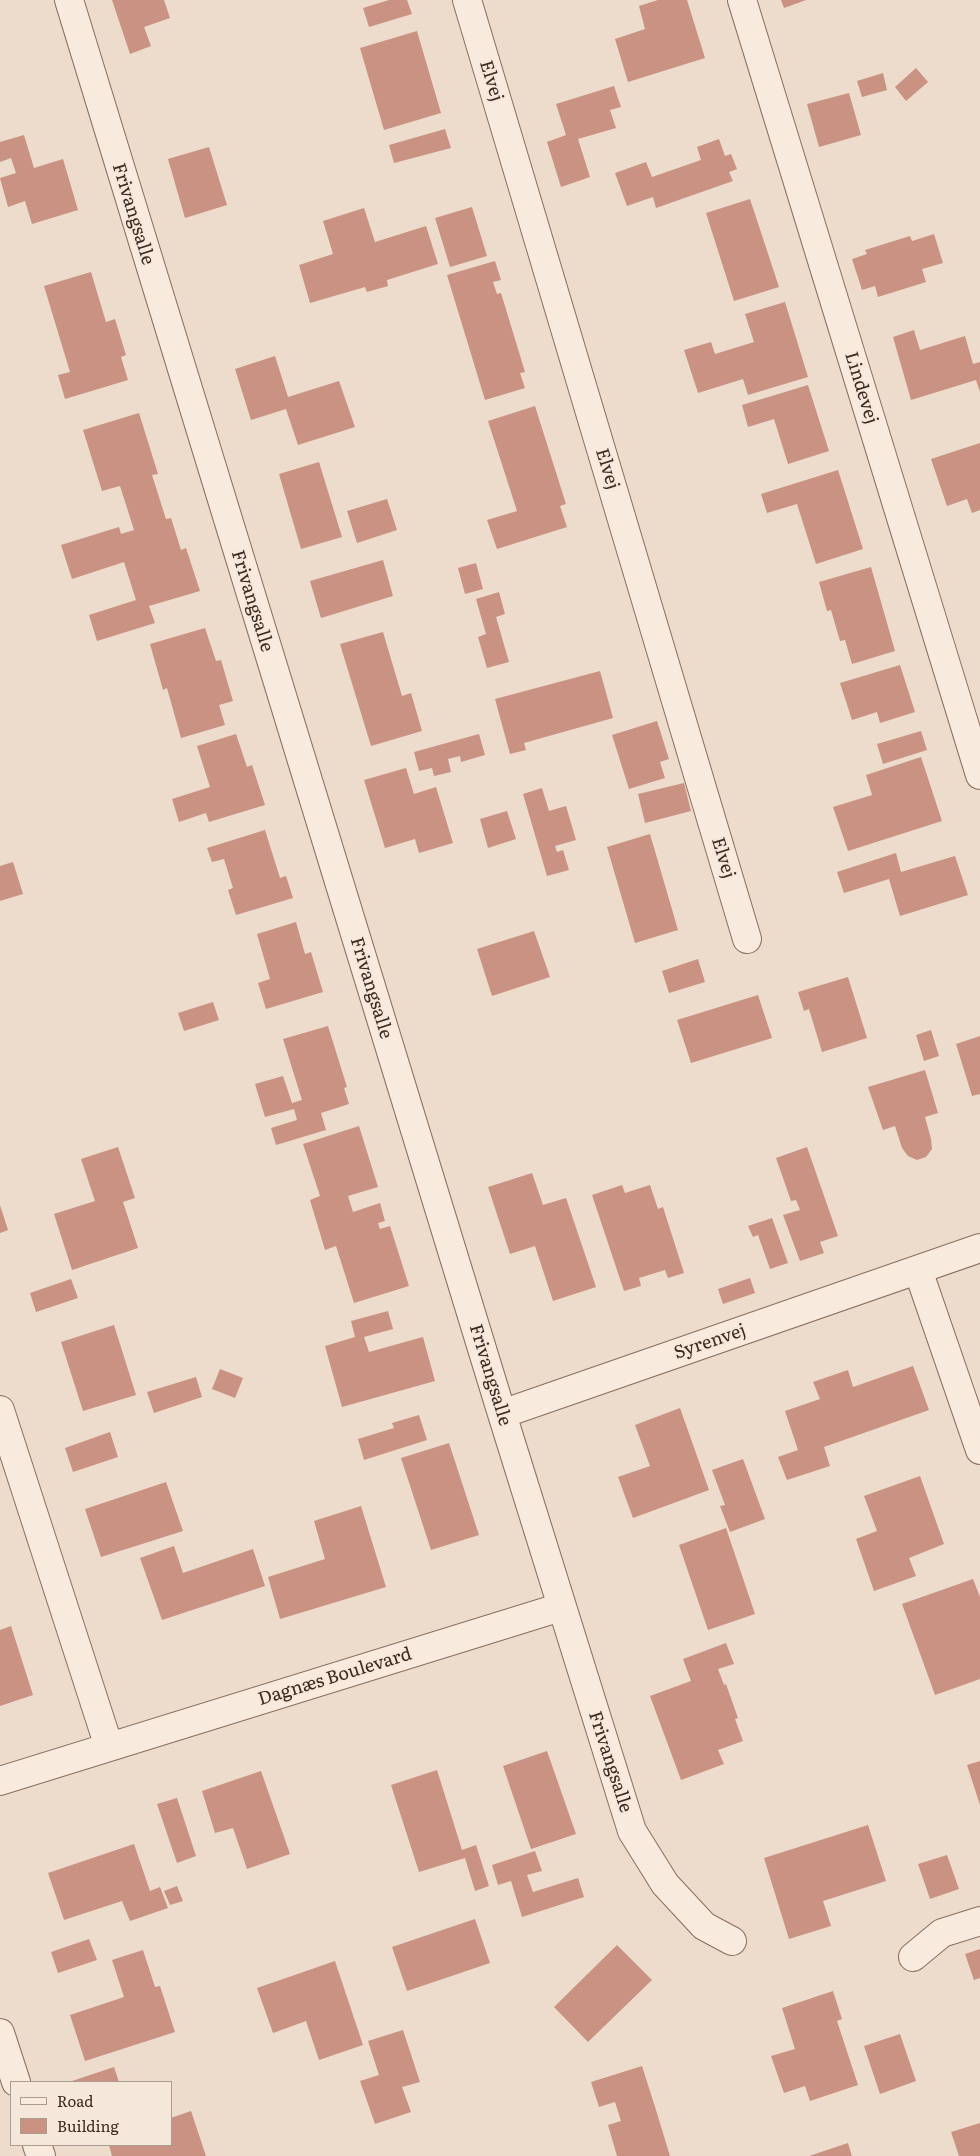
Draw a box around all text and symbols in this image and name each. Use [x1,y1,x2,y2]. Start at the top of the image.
street label: Elvej [475,58,507,104]
street label: Frivangsalle [107,161,159,267]
street label: Lindevej [840,349,882,427]
street label: Elvej [591,446,623,492]
street label: Frivangsalle [226,548,278,654]
street label: Elvej [707,835,739,881]
street label: Frivangsalle [345,935,397,1041]
street label: Syrenvej [671,1320,749,1364]
street label: Frivangsalle [464,1322,516,1428]
street label: Dagnæs Boulevard [256,1643,414,1711]
street label: Frivangsalle [583,1709,637,1815]
legend [10,2081,172,2146]
text: Road [57,2089,93,2112]
text: Building [57,2114,119,2137]

